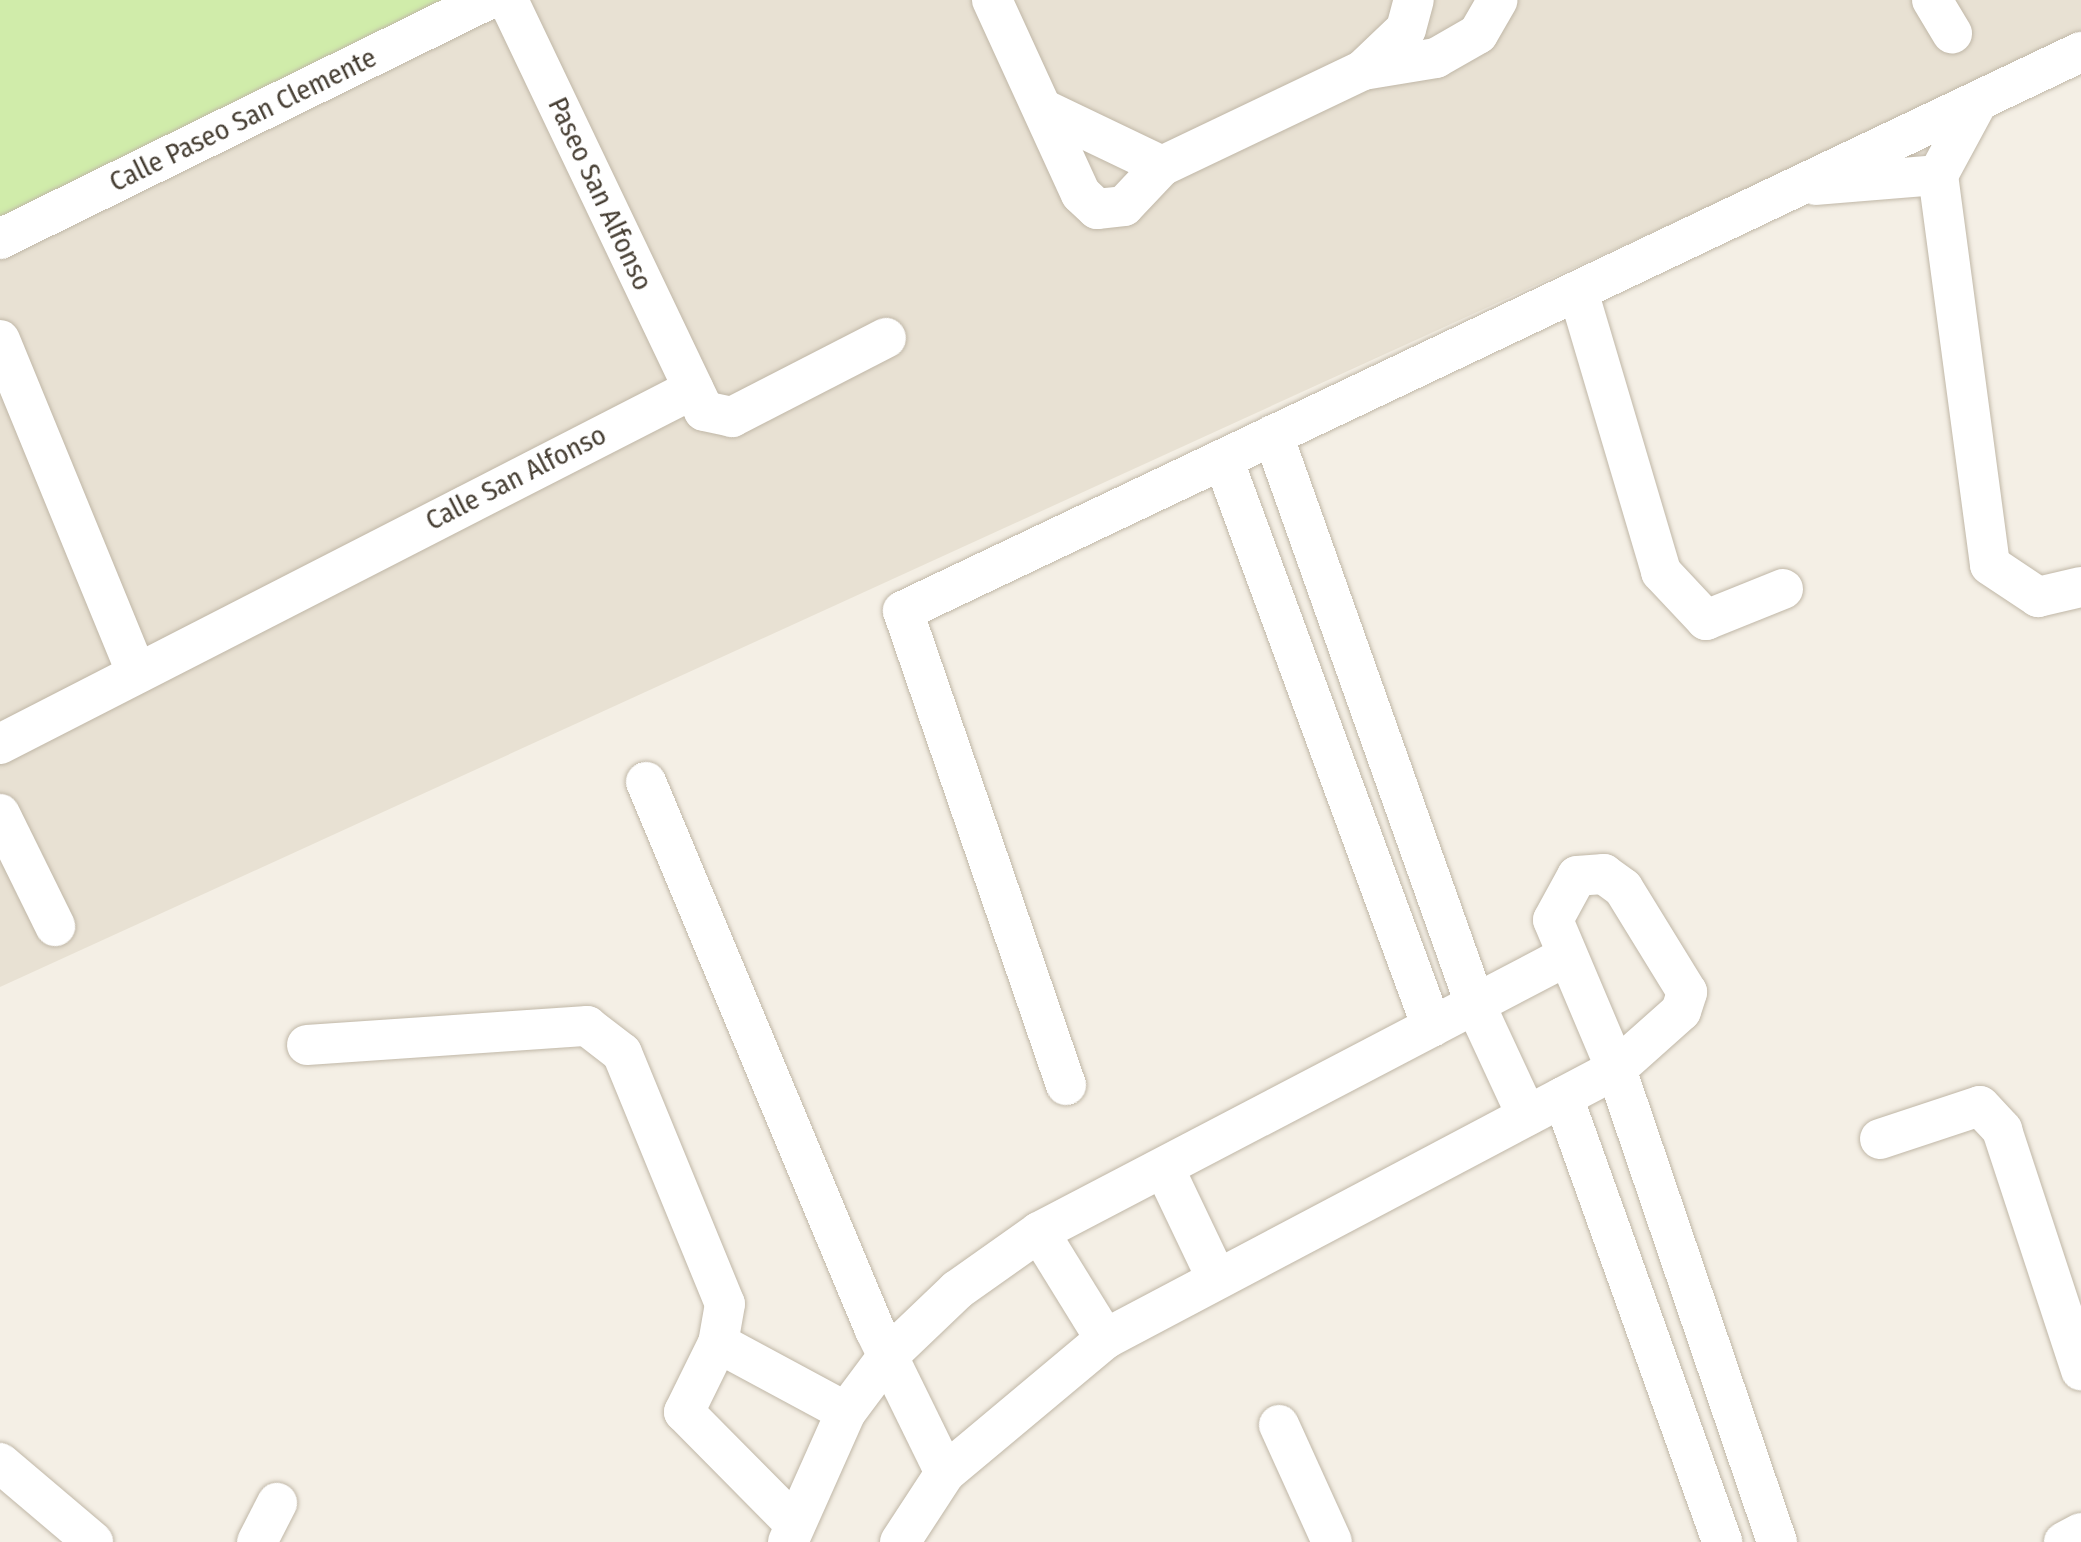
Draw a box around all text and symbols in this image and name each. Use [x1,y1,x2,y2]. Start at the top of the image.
street label: Calle Paseo San Clemente [104,41,382,199]
street label: Paseo San Alfonso [541,92,659,296]
street label: Calle San Alfonso [420,418,612,538]

